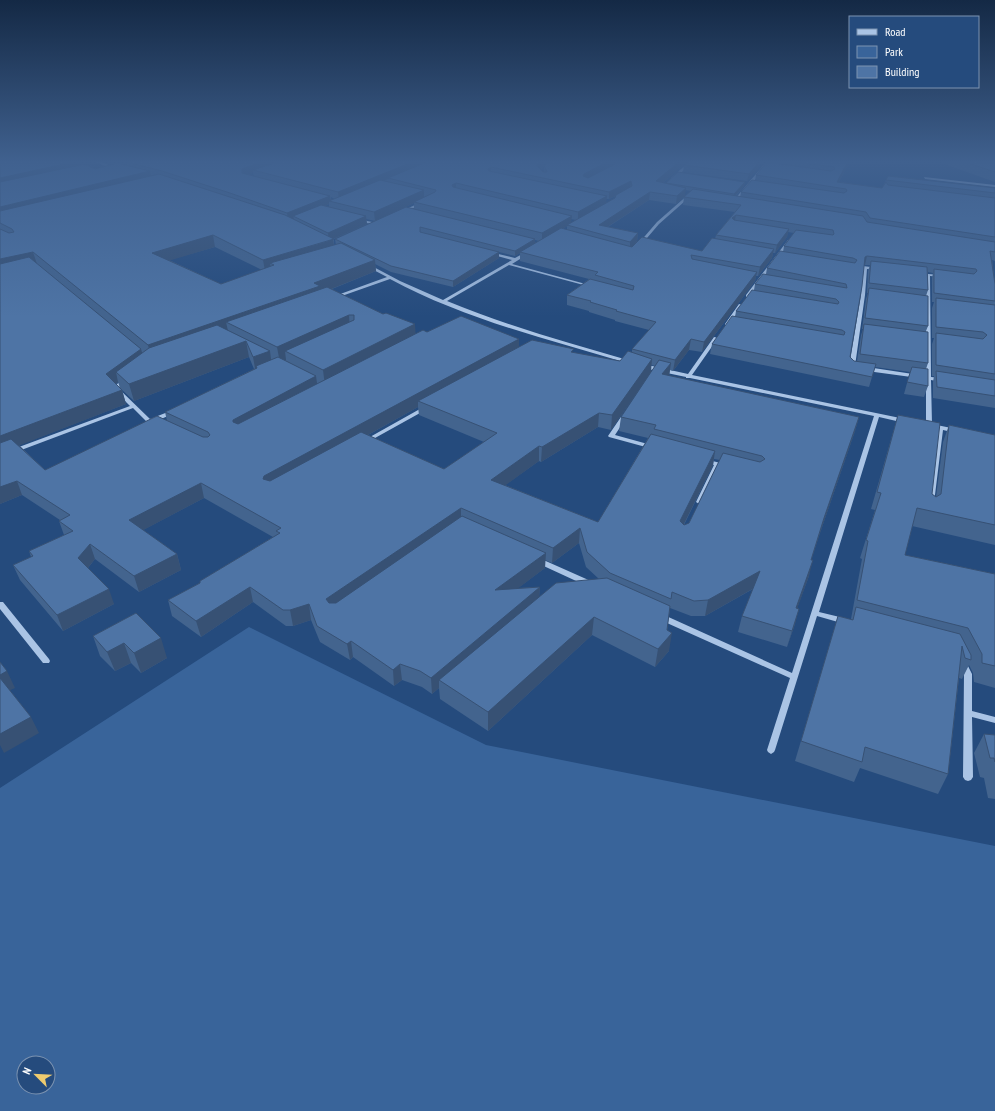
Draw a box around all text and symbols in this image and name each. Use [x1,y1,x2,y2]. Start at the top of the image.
legend [849,16,979,88]
text: Road [885,24,905,39]
text: Park [885,44,903,59]
text: Building [885,64,920,79]
north arrow [16,1055,56,1095]
text: N [19,1065,34,1076]

